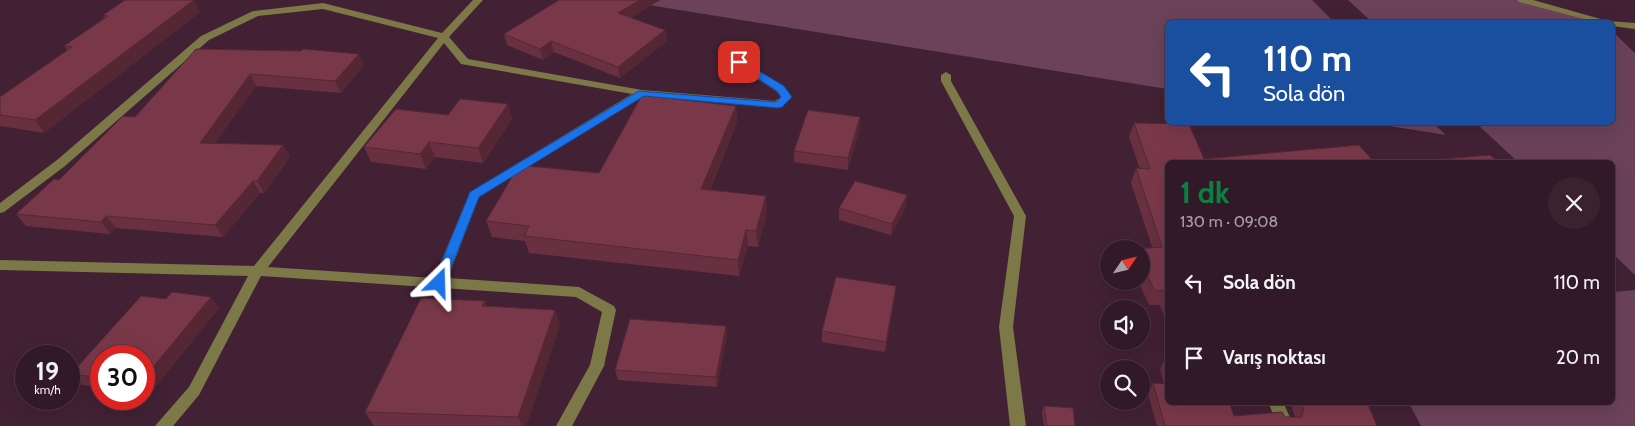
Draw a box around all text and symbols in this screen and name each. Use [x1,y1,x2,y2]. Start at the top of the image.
text: 110 m [1263,37,1352,80]
icon: left [1180,40,1245,105]
pin [718,41,760,83]
icon: arrive [725,48,753,76]
text: Sola dön [1263,80,1345,107]
text: 1 dk [1180,174,1230,211]
button: close [1548,177,1600,229]
text: 130 m · 09:08 [1180,212,1278,231]
north arrow [1100,240,1150,290]
map controls [1100,240,1150,410]
position arrow [412,256,464,308]
icon: left [1180,269,1208,297]
text: Sola dön [1223,271,1296,294]
text: 110 m [1553,271,1600,294]
button: sound [1100,300,1150,350]
icon: arrive [1180,344,1208,372]
speed limit sign: 30 [90,345,155,410]
text: Varış noktası [1223,346,1326,369]
text: 20 m [1556,346,1600,369]
text: 19 [36,356,59,386]
button: search [1100,360,1150,410]
text: km/h [34,382,61,397]

